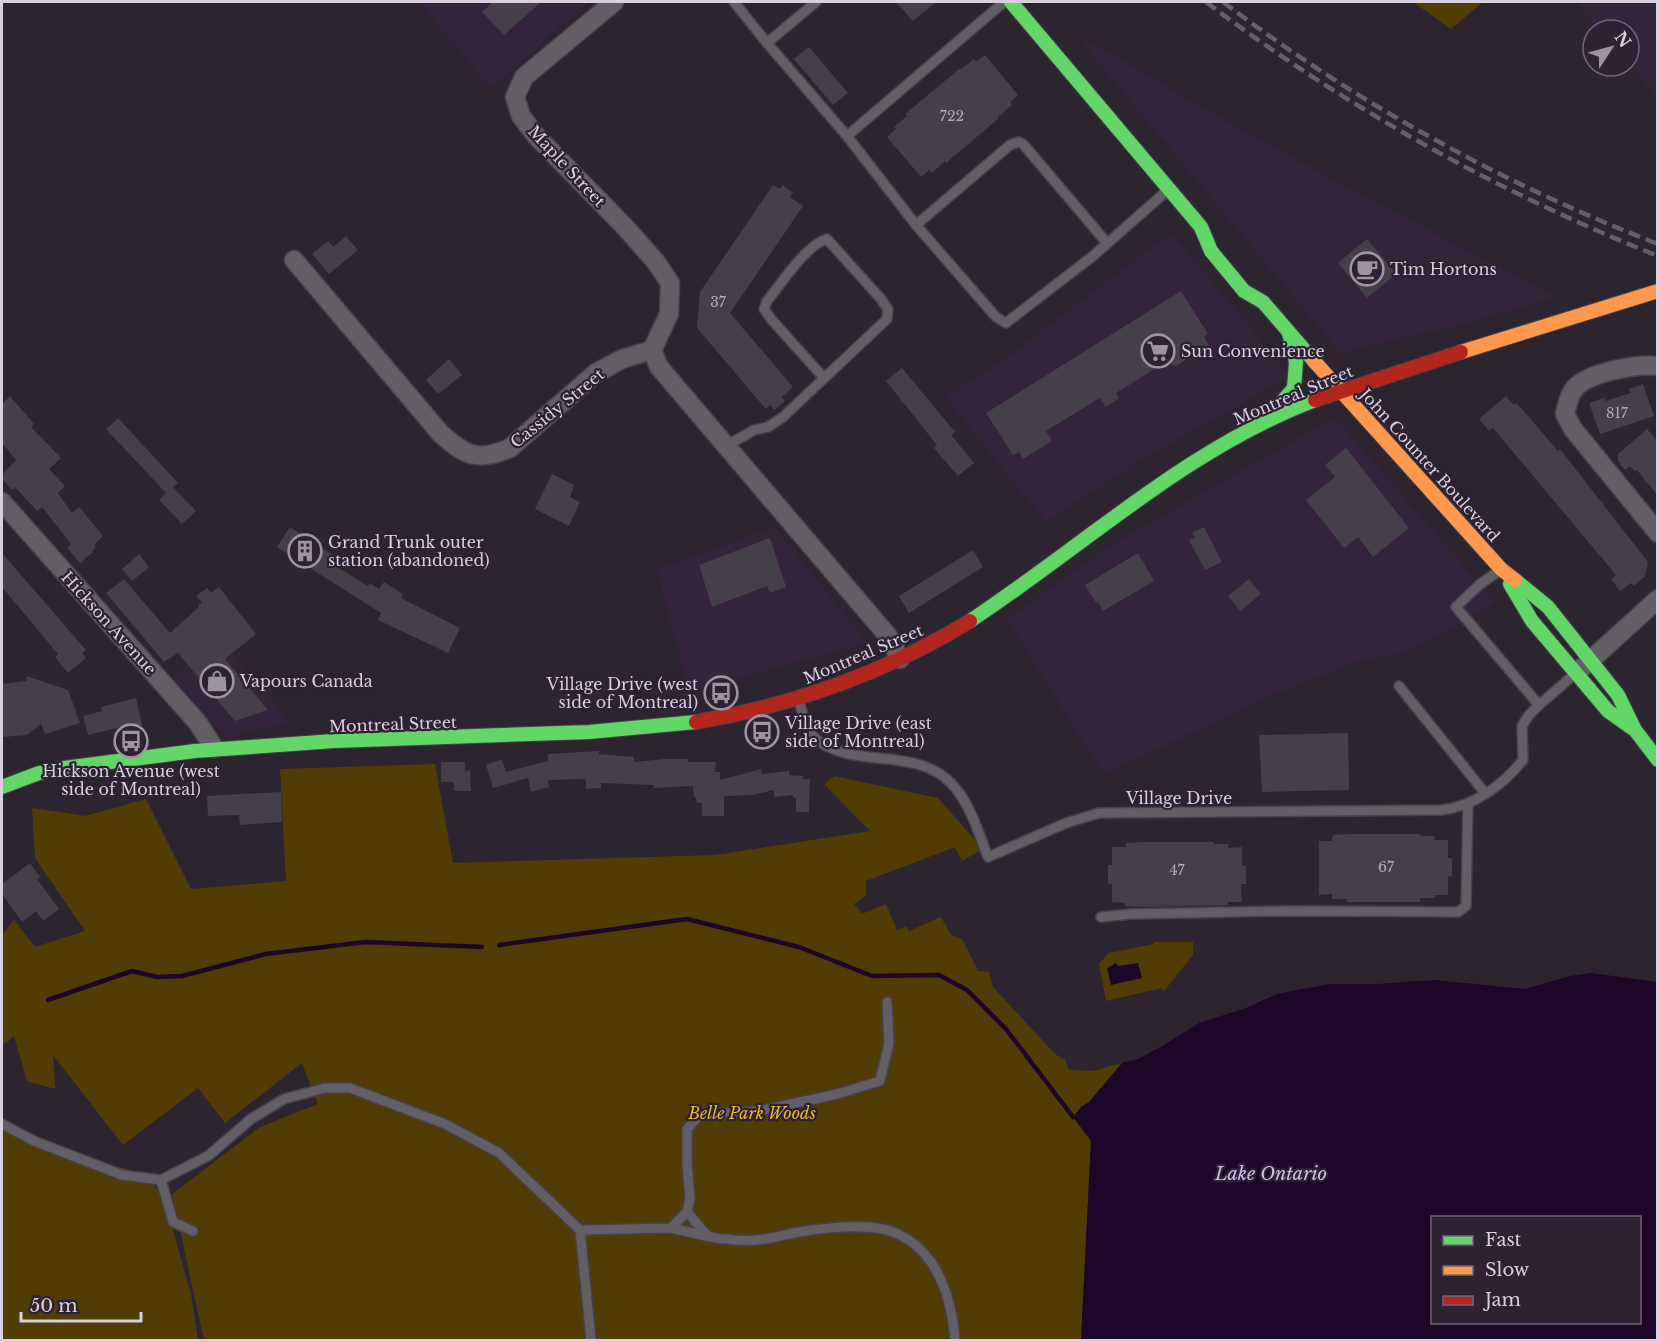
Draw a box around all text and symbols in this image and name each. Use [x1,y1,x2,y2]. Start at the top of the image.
north arrow [1581,18,1641,78]
text: N [1611,27,1636,51]
house number: 722 [940,107,964,125]
street label: Maple Street [524,121,610,211]
cafe icon: Tim Hortons [1349,251,1385,287]
place label: Tim Hortons [1390,259,1497,279]
house number: 37 [710,293,727,311]
supermarket icon: Sun Convenience [1140,333,1176,369]
place label: Sun Convenience [1181,341,1325,361]
street label: Montreal Street [1230,361,1356,429]
street label: Cassidy Street [506,364,608,452]
street label: John Counter Boulevard [1355,383,1504,546]
house number: 817 [1606,404,1629,422]
place label: Grand Trunk outer station (abandoned) [328,532,490,570]
building icon: Grand Trunk outer station (abandoned) [287,533,323,569]
street label: Hickson Avenue [57,567,161,679]
street label: Montreal Street [800,620,926,688]
shop icon: Vapours Canada [199,663,235,699]
place label: Vapours Canada [239,671,373,691]
place label: Village Drive (west side of Montreal) [546,674,698,712]
bus stop icon: Village Drive (west side of Montreal) [703,675,739,711]
street label: Montreal Street [329,712,457,736]
place label: Village Drive (east side of Montreal) [784,713,932,751]
bus stop icon: Village Drive (east side of Montreal) [744,714,780,750]
bus stop icon: Hickson Avenue (west side of Montreal) [113,723,149,759]
place label: Hickson Avenue (west side of Montreal) [42,761,220,799]
street label: Village Drive [1125,788,1232,808]
house number: 67 [1378,858,1395,876]
house number: 47 [1169,861,1186,879]
park label: Belle Park Woods [687,1103,816,1123]
water label: Lake Ontario [1214,1163,1327,1185]
legend [1431,1216,1641,1324]
text: Fast [1485,1229,1522,1251]
text: Slow [1485,1259,1530,1281]
scale bar [21,1285,141,1323]
text: Jam [1483,1289,1521,1311]
text: 50 m [30,1295,78,1317]

